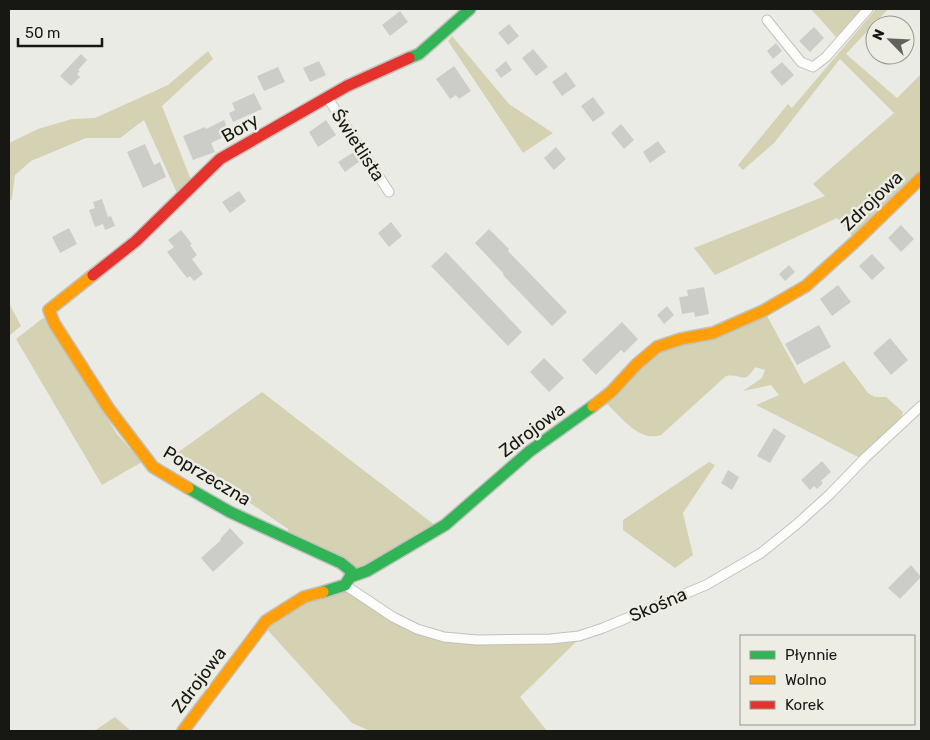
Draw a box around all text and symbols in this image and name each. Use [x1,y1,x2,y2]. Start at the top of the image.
scale bar [18,15,101,47]
north arrow [865,15,915,65]
text: 50 m [25,24,60,42]
text: N [869,27,888,43]
street label: Świetlista [326,105,390,185]
street label: Bory [218,109,262,147]
street label: Zdrojowa [837,166,907,236]
street label: Zdrojowa [495,398,569,462]
street label: Poprzeczna [159,441,255,511]
street label: Skośna [626,583,690,627]
legend [740,635,915,725]
street label: Zdrojowa [167,643,231,717]
text: Płynnie [785,646,837,664]
text: Wolno [785,671,827,689]
text: Korek [785,696,824,714]

